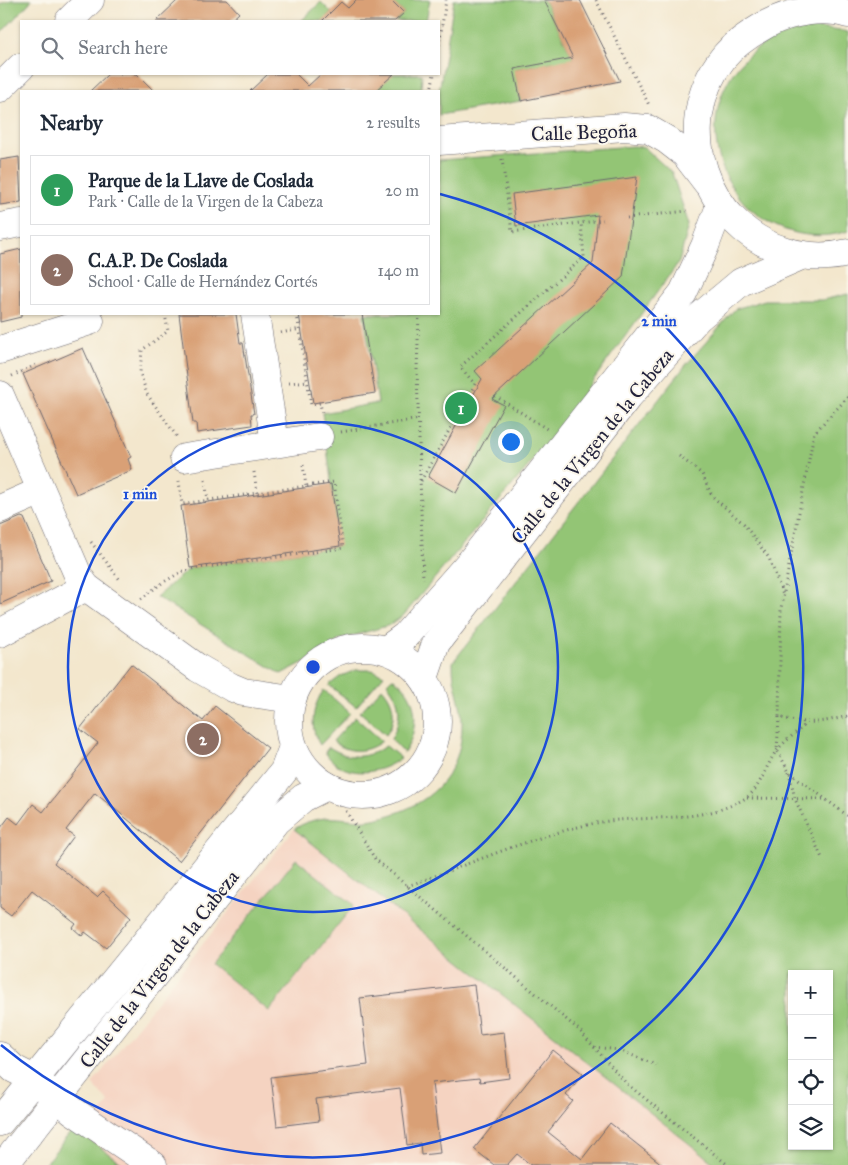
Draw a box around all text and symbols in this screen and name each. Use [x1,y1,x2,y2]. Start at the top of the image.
search box [20,20,440,75]
icon: search [38,34,66,62]
text: Search here [78,36,168,59]
text: Nearby [40,110,103,136]
text: 2 results [366,113,420,132]
street label: Calle Begoña [531,118,638,147]
text: Parque de la Llave de Coslada [88,169,314,192]
text: 1 [54,181,60,200]
text: 20 m [385,181,419,200]
text: Park · Calle de la Virgen de la Cabeza [88,192,323,211]
text: C.A.P. De Coslada [88,249,228,272]
text: 2 [53,261,61,280]
text: 140 m [378,261,419,280]
text: School · Calle de Hernández Cortés [88,272,317,291]
text: 2 min [641,312,678,330]
street label: Calle de la Virgen de la Cabeza [506,343,679,549]
pin: 1 [445,389,477,427]
your location [498,429,524,455]
text: 1 min [123,485,158,503]
centre of rings [304,658,322,676]
pin: 2 [187,720,219,758]
street label: Calle de la Virgen de la Cabeza [74,865,245,1073]
map controls [788,970,833,1150]
button: + [788,970,833,1015]
button: − [788,1015,833,1060]
button: locate [788,1060,833,1105]
button: layers [788,1105,833,1150]

